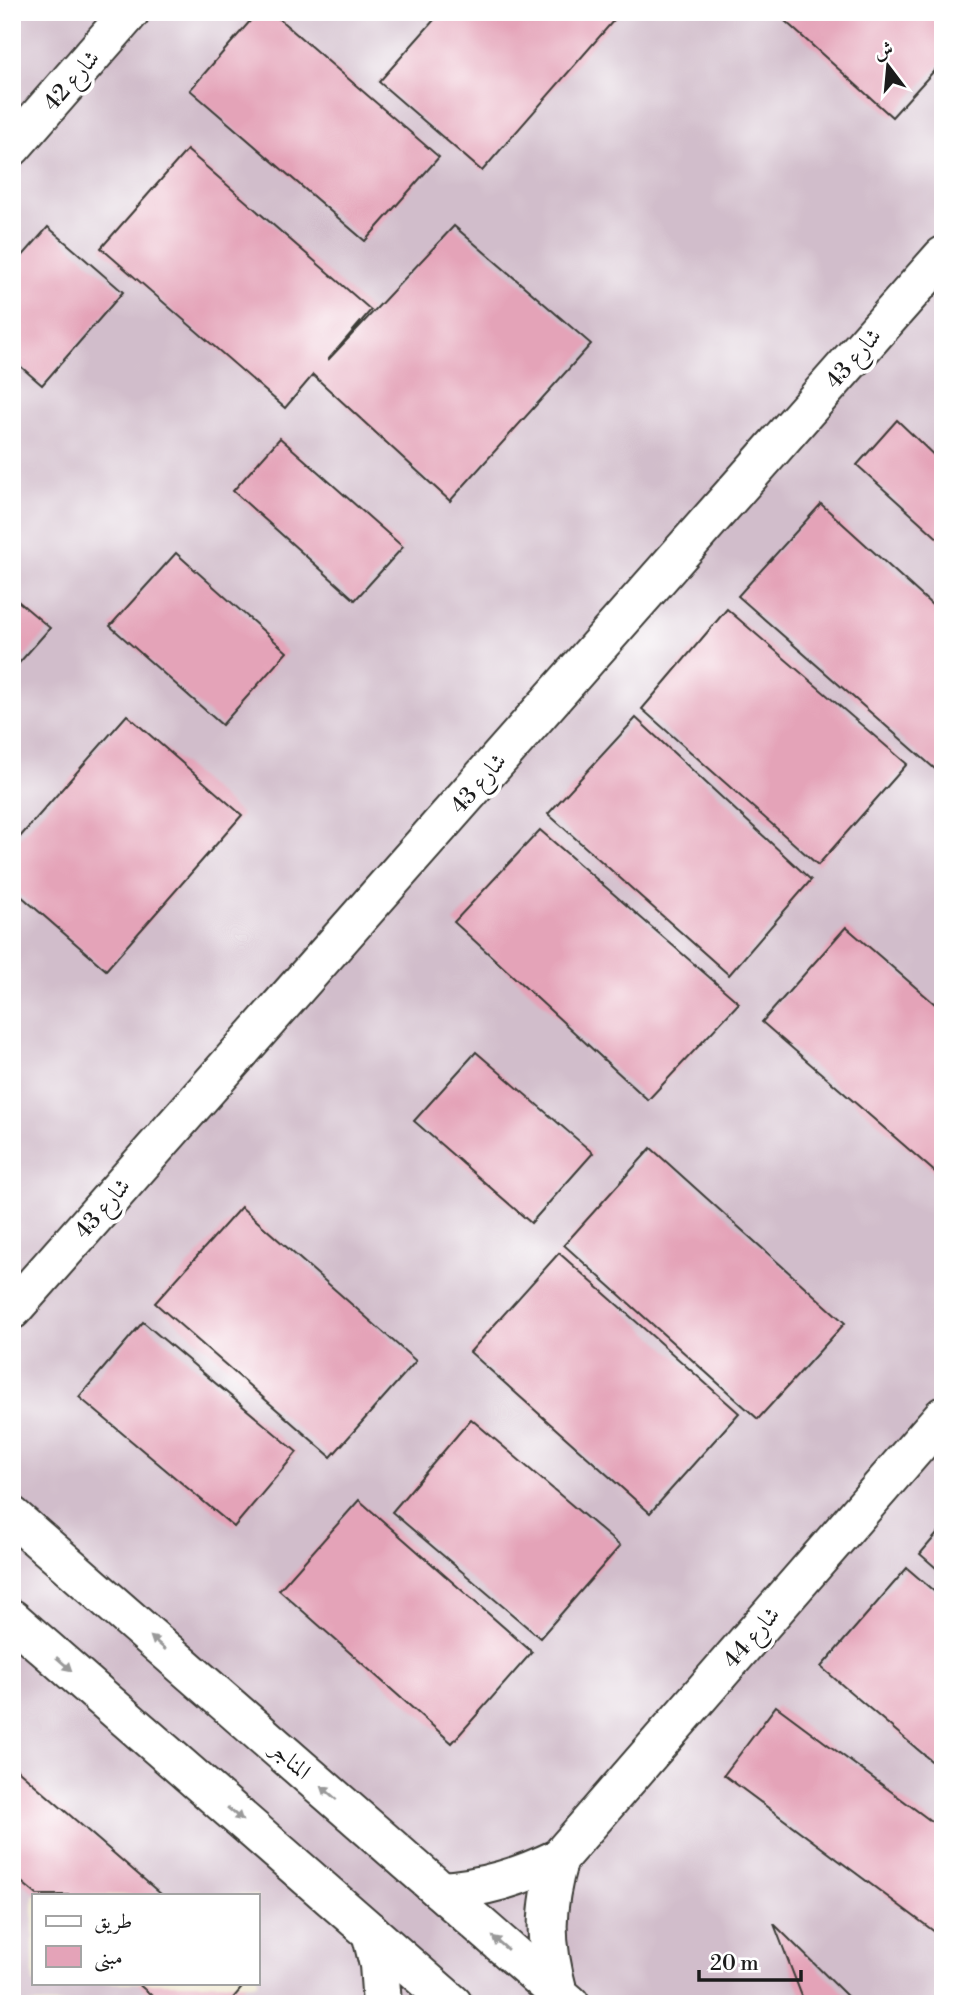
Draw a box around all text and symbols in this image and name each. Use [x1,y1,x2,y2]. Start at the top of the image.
north arrow [853,32,923,102]
text: ش [871,36,896,65]
street label: شارع 42 [38,45,110,120]
street label: شارع 43 [820,323,891,398]
street label: شارع 43 [445,748,516,823]
street label: شارع 43 [69,1173,140,1248]
street label: شارع 44 [717,1601,790,1677]
one-way arrow [149,1636,166,1651]
one-way arrow [55,1656,72,1671]
street label: المناجر [263,1734,316,1786]
one-way arrow [320,1785,338,1801]
one-way arrow [226,1806,244,1822]
legend [32,1894,259,1984]
text: طريق [94,1909,132,1935]
one-way arrow [491,1935,509,1951]
scale bar [699,1939,801,1983]
text: مبنى [94,1945,123,1972]
text: 20 m [710,1951,759,1977]

